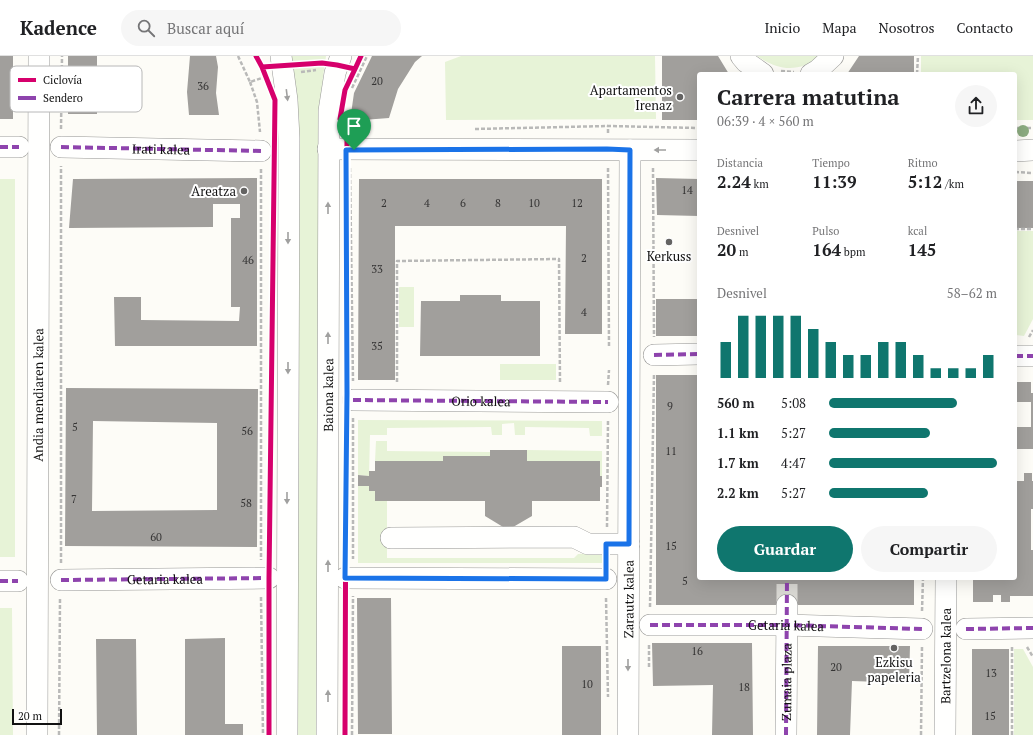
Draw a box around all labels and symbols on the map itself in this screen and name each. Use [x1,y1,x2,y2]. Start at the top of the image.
legend [10,66,142,112]
text: Ciclovía [43,73,83,87]
house number: 20 [371,74,383,88]
house number: 36 [197,79,209,93]
place label: Apartamentos Irenaz [590,81,672,114]
one-way arrow [283,89,290,101]
text: Sendero [43,91,83,105]
marker: Apartamentos Irenaz [675,92,685,102]
pin [337,109,371,150]
street label: Irati kalea [132,139,191,159]
one-way arrow [653,147,666,153]
place label: Areatza [191,182,236,200]
house number: 14 [681,183,693,197]
marker: Areatza [239,186,249,196]
house number: 2 [381,196,387,210]
house number: 4 [424,196,430,210]
house number: 6 [460,196,466,210]
house number: 8 [495,196,501,210]
house number: 10 [528,196,540,210]
house number: 12 [571,196,583,210]
one-way arrow [325,201,331,214]
one-way arrow [285,232,291,245]
marker: Kerkuss [664,237,674,247]
place label: Kerkuss [647,247,691,265]
house number: 2 [581,251,587,265]
house number: 46 [242,253,254,267]
house number: 33 [371,262,383,276]
house number: 4 [581,305,587,319]
street label: Andia mendiaren kalea [29,328,47,462]
one-way arrow [325,331,331,344]
house number: 35 [371,339,383,353]
street label: Baiona kalea [319,358,337,432]
one-way arrow [285,362,291,375]
street label: Orio kalea [451,392,511,410]
house number: 9 [667,399,673,413]
house number: 5 [72,420,78,434]
house number: 56 [241,424,253,438]
house number: 11 [665,444,677,458]
house number: 7 [71,492,77,506]
one-way arrow [284,492,290,505]
house number: 58 [240,496,252,510]
house number: 60 [150,530,162,544]
house number: 15 [665,539,677,553]
one-way arrow [325,559,331,572]
street label: Zarautz kalea [619,559,638,638]
street label: Getaria kalea [127,570,203,588]
house number: 5 [682,574,688,588]
street label: Bartzelona kalea [936,607,955,704]
street label: Getaria kalea [748,616,825,635]
street label: Zumaia plaza [777,643,796,721]
marker: Ezkisu papeleria [889,643,899,653]
house number: 16 [691,644,703,658]
place label: Ezkisu papeleria [867,653,921,686]
one-way arrow [625,659,631,672]
house number: 20 [830,660,842,674]
house number: 13 [985,666,997,680]
house number: 10 [581,677,593,691]
house number: 18 [738,680,750,694]
one-way arrow [325,689,331,702]
scale bar [12,707,62,726]
house number: 15 [984,709,996,723]

